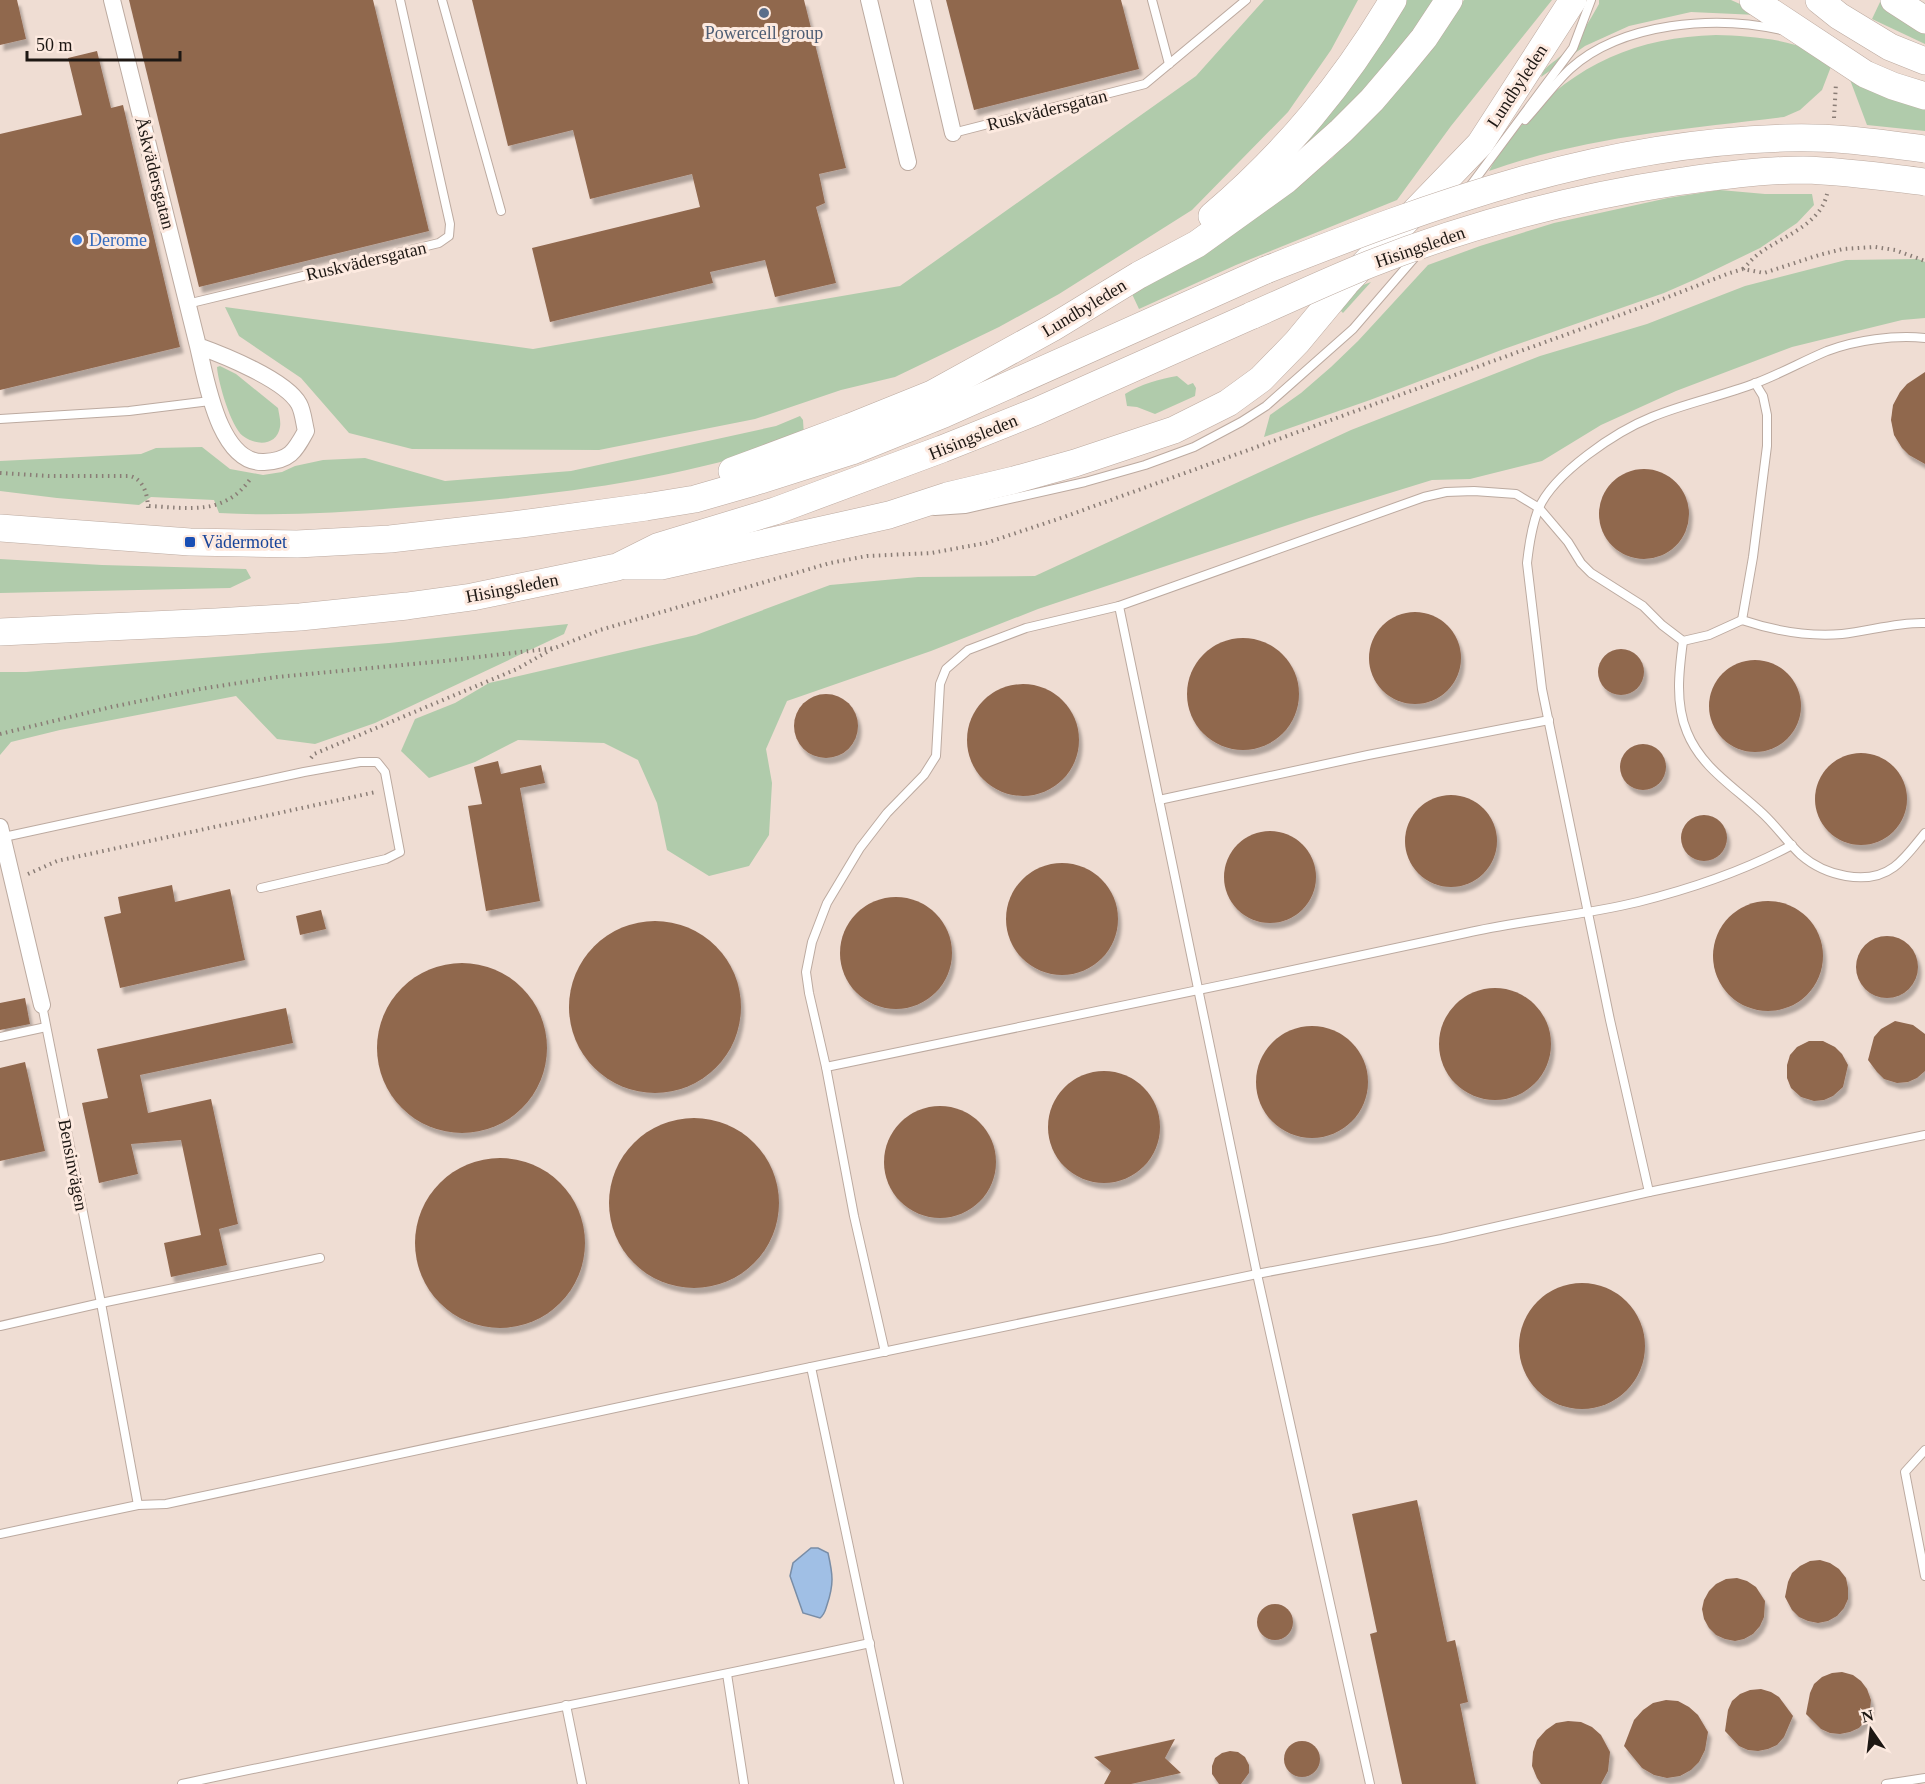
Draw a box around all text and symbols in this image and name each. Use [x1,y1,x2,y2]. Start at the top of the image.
marker: Powercell group [757,6,771,20]
place label: Powercell group [705,23,823,43]
scale bar [27,24,180,62]
text: 50 m [36,35,73,55]
street label: Lundbyleden [1483,41,1551,131]
street label: Ruskvädersgatan [985,85,1109,135]
street label: Åskvädersgatan [131,115,179,231]
street label: Hisingsleden [1372,222,1468,272]
place label: Derome [89,230,147,250]
marker: Derome [70,233,84,247]
street label: Ruskvädersgatan [304,237,428,285]
street label: Lundbyleden [1038,275,1130,341]
street label: Hisingsleden [926,410,1020,464]
place label: Vädermotet [202,532,287,552]
marker: Vädermotet [183,535,197,549]
street label: Hisingsleden [464,569,560,607]
street label: Bensinvägen [54,1117,92,1213]
north arrow [1841,1700,1901,1760]
text: N [1860,1706,1876,1726]

